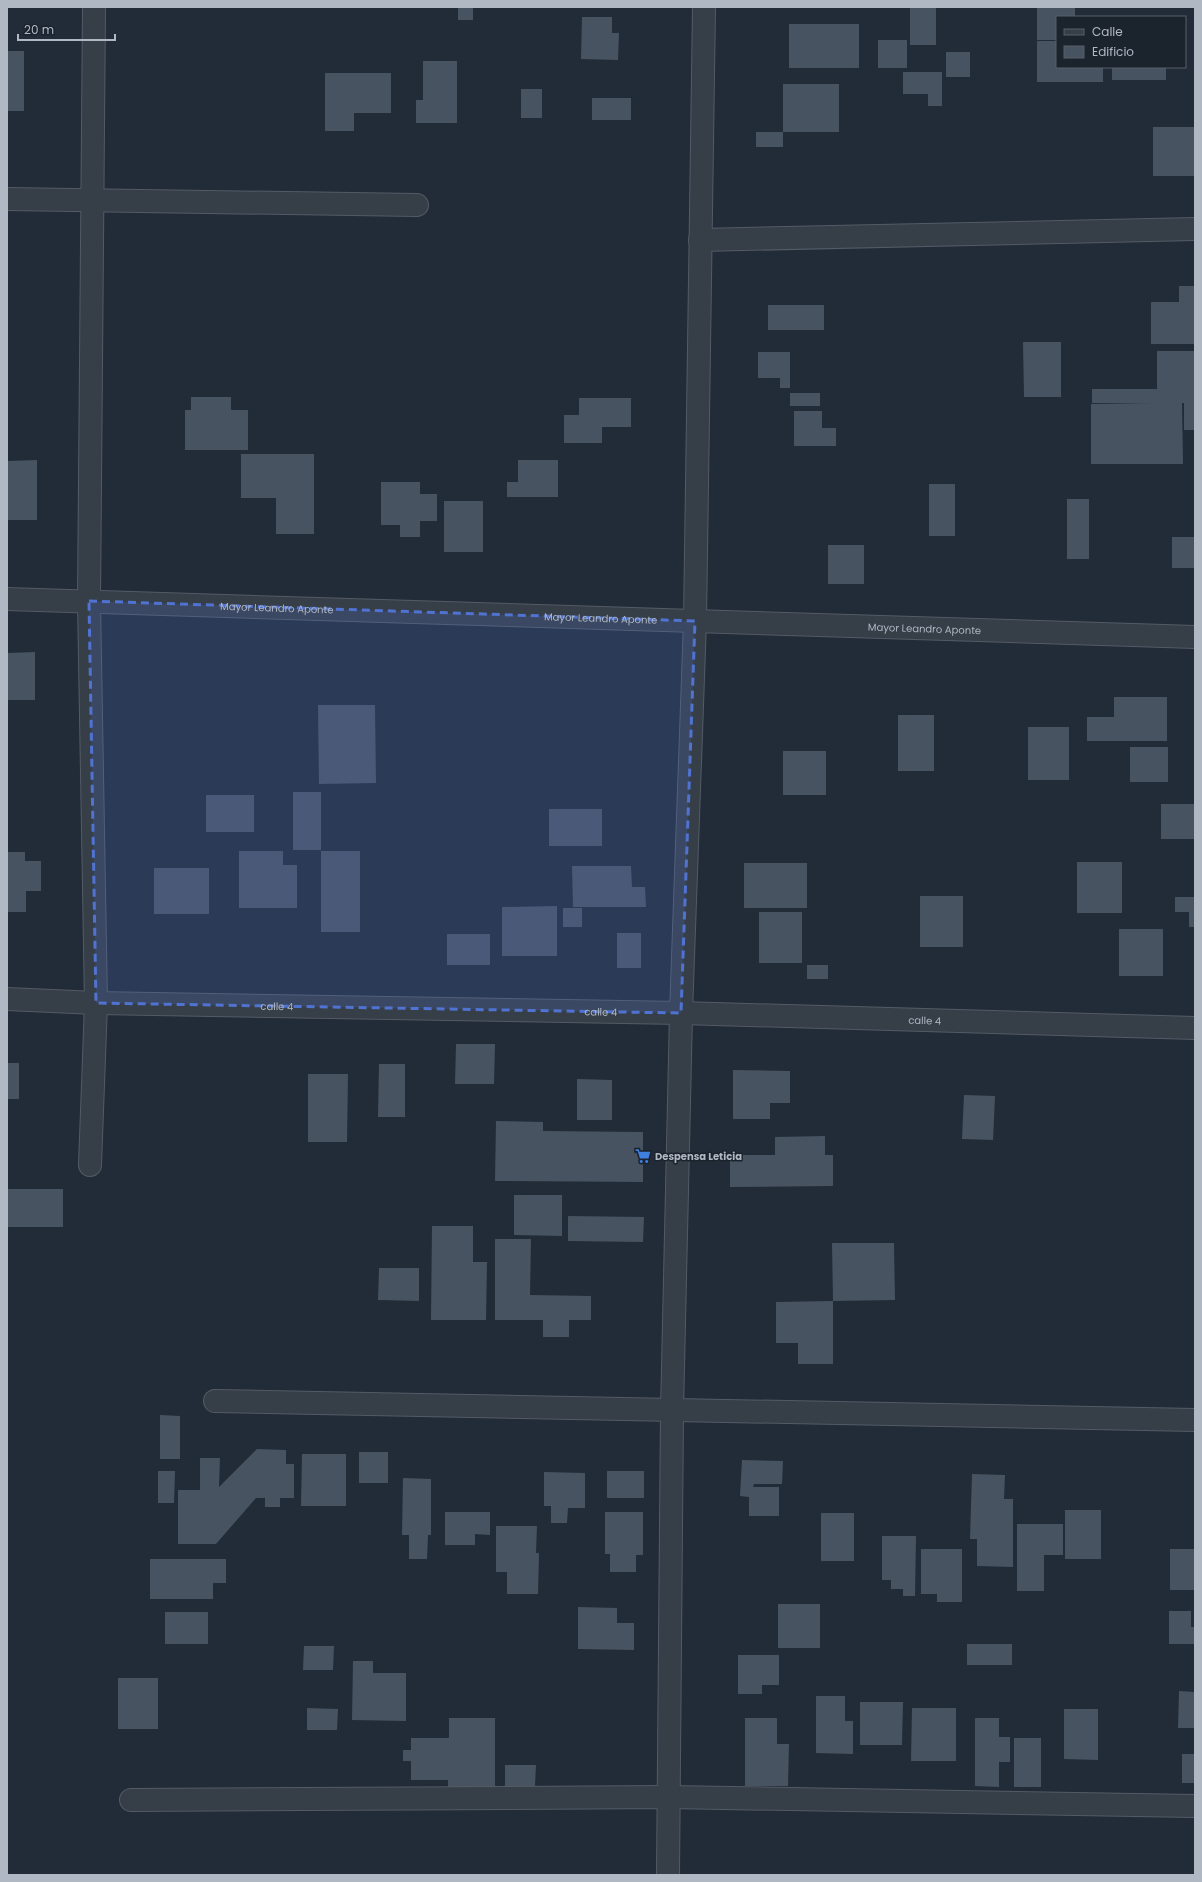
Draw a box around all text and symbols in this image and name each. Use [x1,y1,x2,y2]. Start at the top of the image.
scale bar [18,16,115,42]
legend [1056,16,1186,68]
text: 20 m [24,21,54,38]
text: Calle [1092,23,1123,40]
text: Edificio [1092,43,1134,60]
street label: Mayor Leandro Aponte [220,599,334,617]
street label: Mayor Leandro Aponte [544,609,658,628]
street label: Mayor Leandro Aponte [868,620,981,638]
street label: calle 4 [260,999,293,1014]
street label: calle 4 [584,1004,617,1020]
street label: calle 4 [908,1013,941,1029]
supermarket icon: Despensa Leticia [634,1147,652,1165]
place label: Despensa Leticia [655,1149,742,1164]

